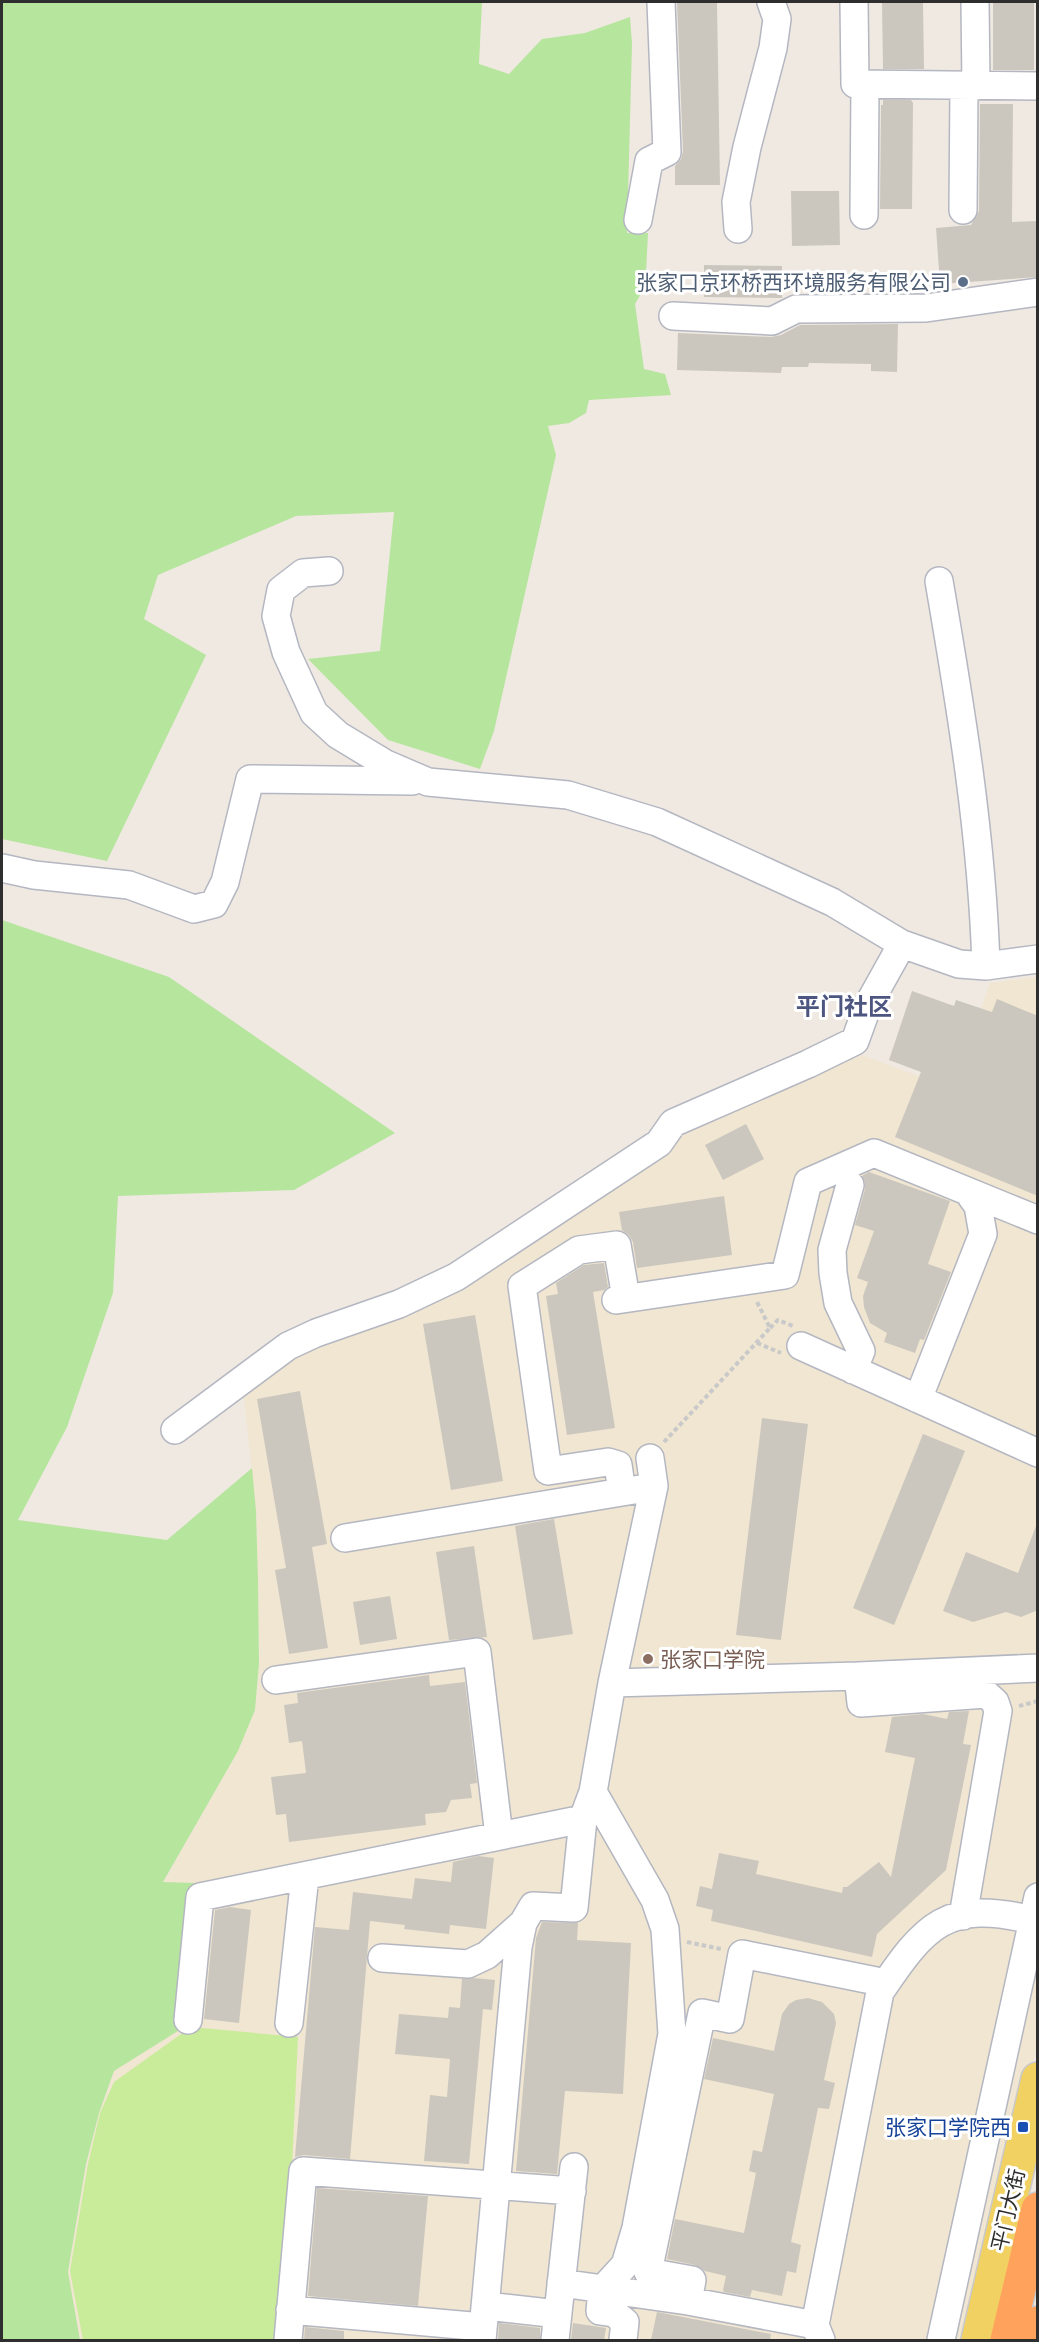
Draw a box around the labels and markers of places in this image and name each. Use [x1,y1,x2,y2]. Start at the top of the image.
place label: 张家口京环桥西环境服务有限公司 [636,268,951,297]
marker: 张家口京环桥西环境服务有限公司 [956,275,970,289]
place label: 张家口学院 [660,1645,765,1674]
marker: 张家口学院 [641,1652,655,1666]
place label: 张家口学院西 [885,2113,1011,2142]
marker: 张家口学院西 [1016,2120,1030,2134]

